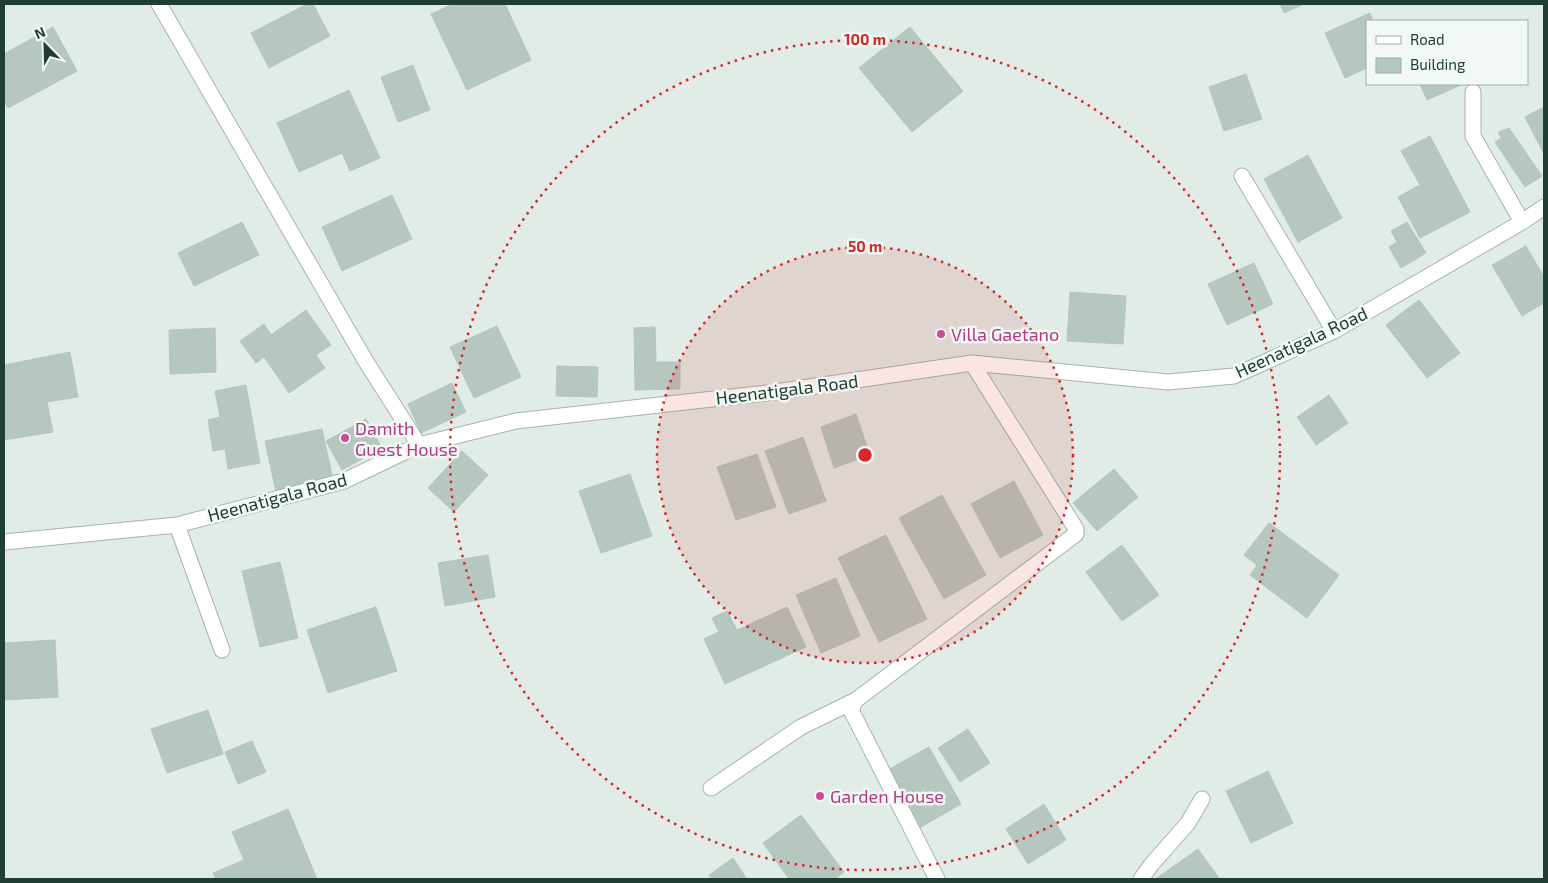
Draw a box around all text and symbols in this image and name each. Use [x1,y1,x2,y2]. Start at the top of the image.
north arrow [20,20,70,70]
legend [1366,20,1528,85]
text: N [32,23,48,42]
text: 100 m [844,30,886,48]
text: Road [1410,30,1445,48]
text: Building [1410,55,1466,73]
text: 50 m [848,237,882,255]
street label: Heenatigala Road [1231,302,1371,382]
place label: Villa Gaetano [951,323,1059,345]
marker: Villa Gaetano [935,328,947,340]
street label: Heenatigala Road [714,369,860,409]
place label: Damith Guest House [355,417,458,460]
marker: Damith Guest House [339,432,351,444]
centre of rings [856,446,874,464]
street label: Heenatigala Road [205,468,349,526]
place label: Garden House [830,785,944,807]
marker: Garden House [814,790,826,802]

